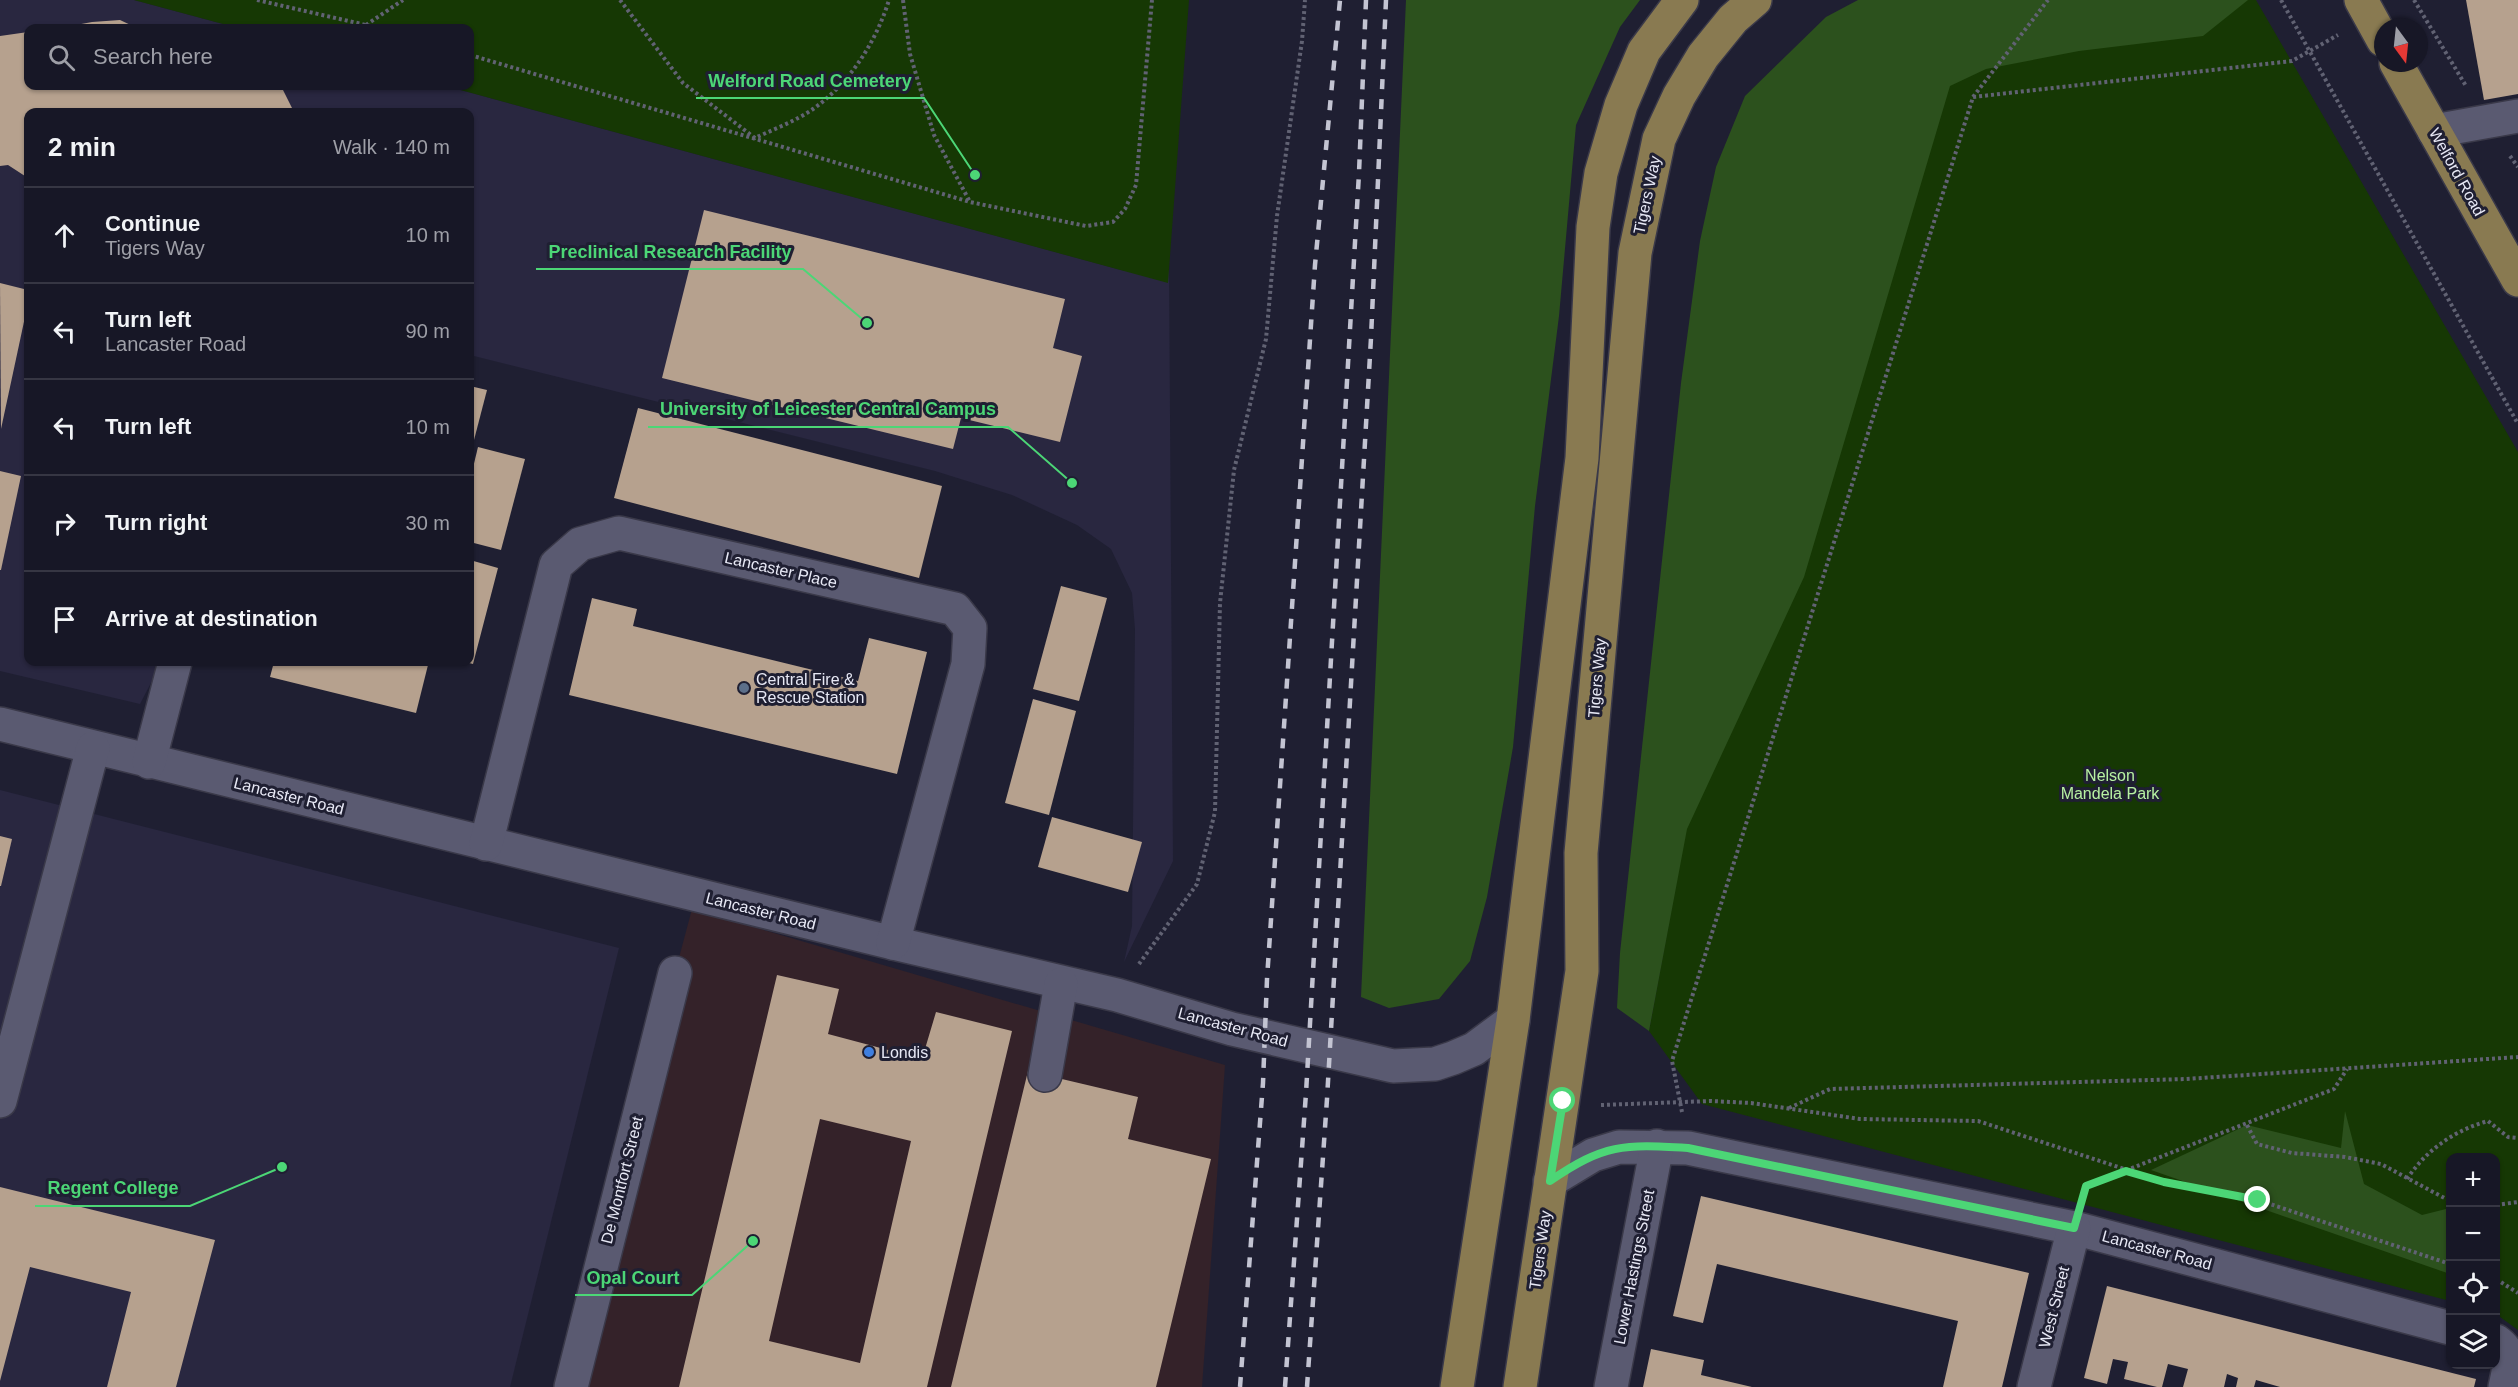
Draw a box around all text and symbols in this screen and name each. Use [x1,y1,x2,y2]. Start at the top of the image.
north arrow [2374,18,2428,72]
search box [24,24,474,90]
icon: search [45,41,78,74]
text: Search here [93,44,213,69]
callout: Welford Road Cemetery [696,62,924,98]
text: Welford Road Cemetery [708,71,912,91]
street label: Welford Road [2426,125,2488,219]
text: 2 min [48,132,116,162]
text: Walk · 140 m [333,136,450,158]
street label: Tigers Way [1630,154,1664,236]
text: Continue [105,211,200,236]
icon: ahead [48,219,81,252]
text: 10 m [406,224,450,246]
callout: Preclinical Research Facility [536,233,803,269]
text: Tigers Way [105,237,205,259]
text: Preclinical Research Facility [548,242,792,262]
text: Turn left [105,307,191,332]
icon: left [48,315,81,348]
text: 90 m [406,320,450,342]
text: Lancaster Road [105,333,246,355]
callout: University of Leicester Central Campus [648,391,1008,427]
text: University of Leicester Central Campus [660,399,996,419]
icon: left [48,411,81,444]
text: Turn left [105,414,191,439]
text: 10 m [406,416,450,438]
icon: right [48,507,81,540]
text: Turn right [105,510,207,535]
text: 30 m [406,512,450,534]
street label: Lancaster Place [723,549,839,591]
icon: arrive [48,603,81,636]
text: Arrive at destination [105,606,318,631]
street label: Tigers Way [1585,638,1609,718]
place label: Central Fire & Rescue Station [756,671,865,706]
marker: Central Fire & Rescue Station [737,681,751,695]
park label: Nelson Mandela Park [2061,767,2160,802]
street label: Lancaster Road [232,774,346,818]
street label: Lancaster Road [704,889,818,933]
street label: Lancaster Road [1176,1004,1290,1050]
place label: Londis [881,1044,928,1061]
marker: Londis [862,1045,876,1059]
route start [1549,1087,1575,1113]
street label: De Montfort Street [598,1114,646,1245]
map controls [2446,1153,2500,1369]
button: + [2446,1153,2500,1207]
callout: Regent College [35,1170,190,1206]
text: Regent College [47,1178,179,1198]
route end [2244,1186,2270,1212]
street label: Lower Hastings Street [1611,1188,1657,1346]
button: − [2446,1207,2500,1261]
street label: Tigers Way [1526,1209,1554,1291]
street label: Lancaster Road [2100,1227,2214,1273]
callout: Opal Court [575,1259,692,1295]
button: locate [2446,1261,2500,1315]
street label: West Street [2036,1264,2072,1349]
text: Opal Court [587,1268,680,1288]
button: layers [2446,1315,2500,1369]

